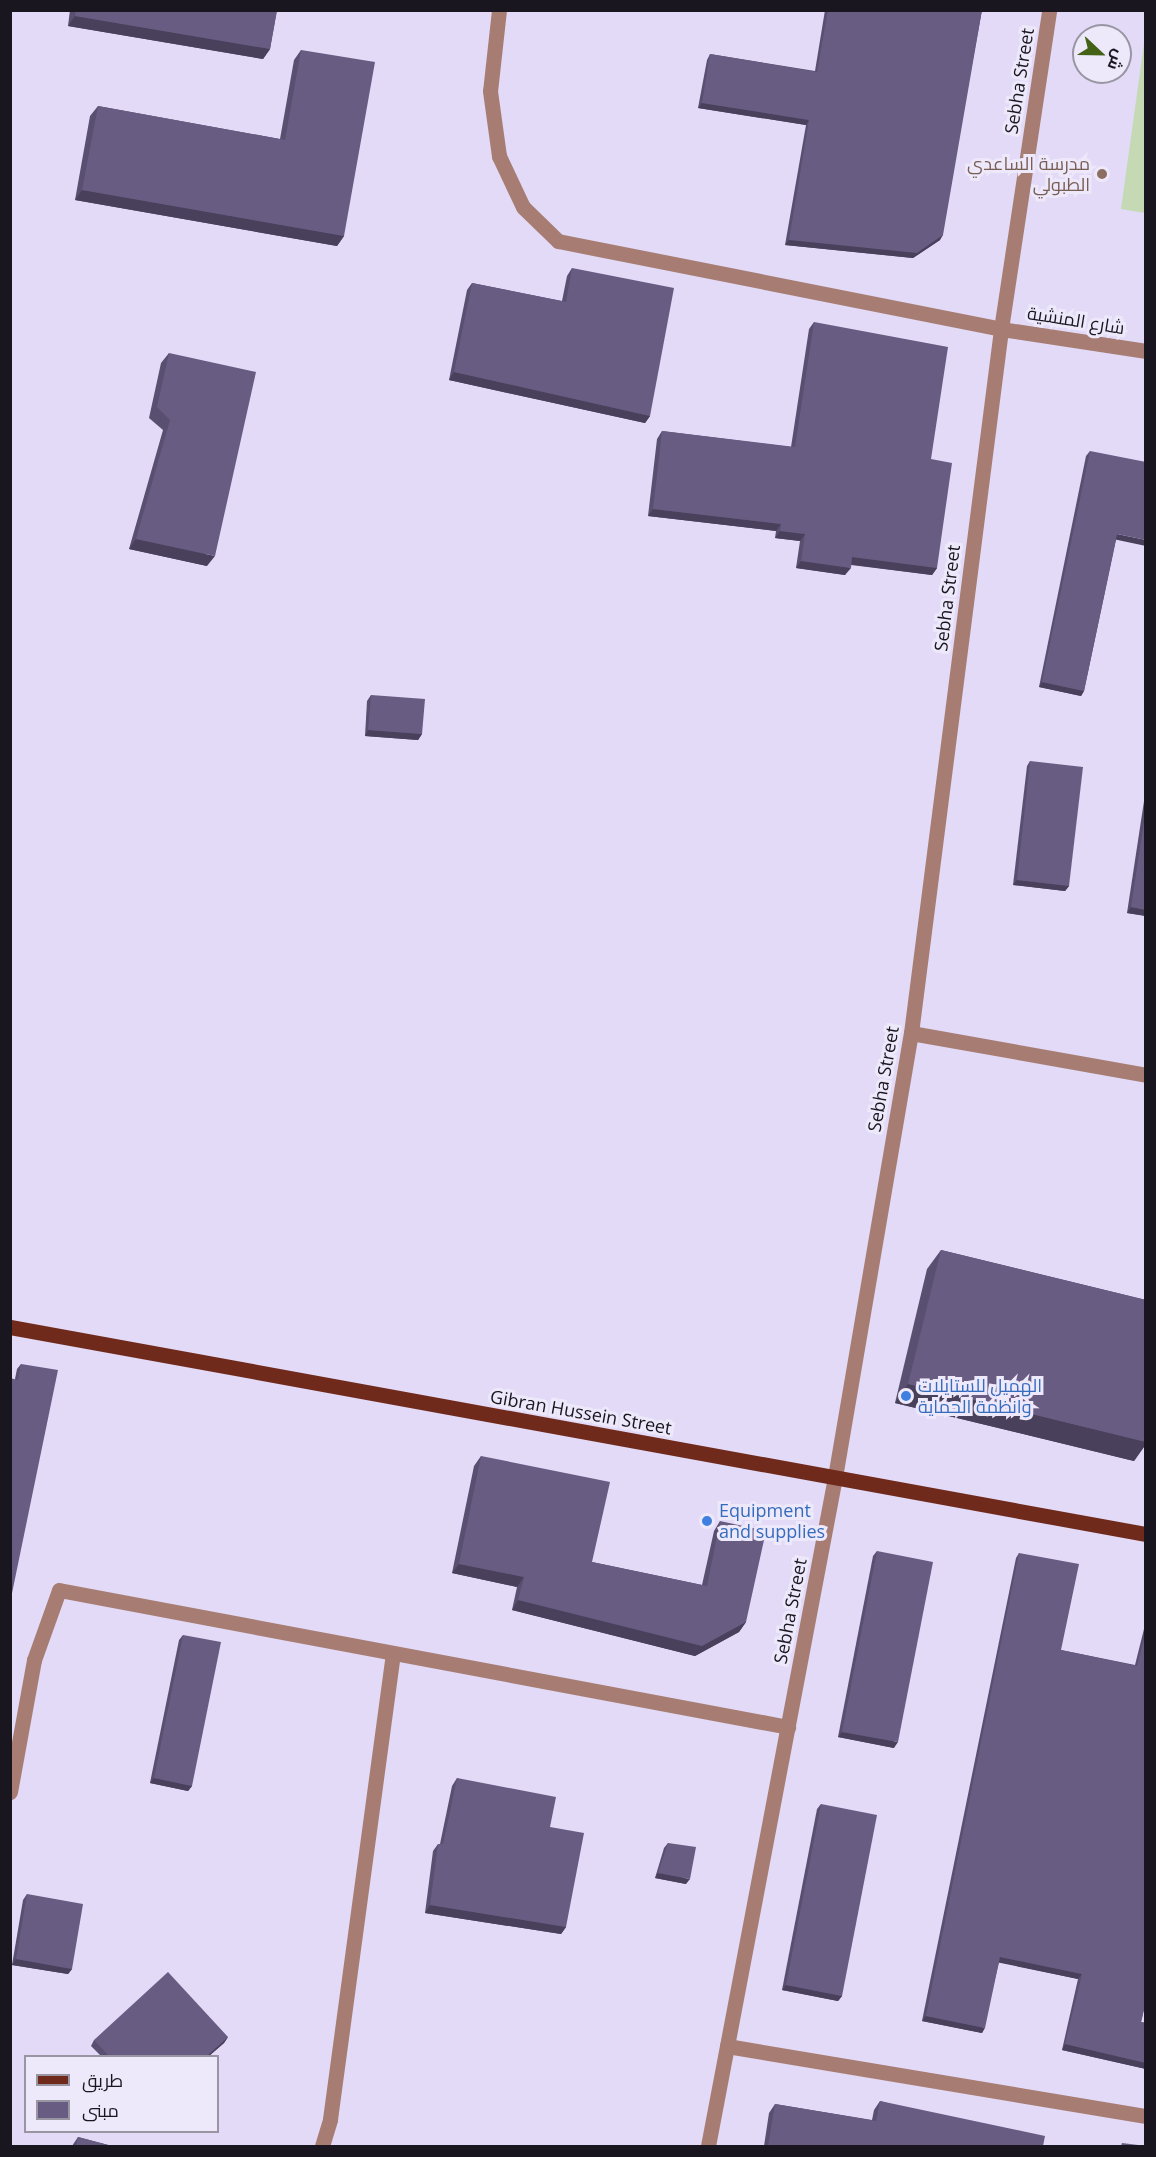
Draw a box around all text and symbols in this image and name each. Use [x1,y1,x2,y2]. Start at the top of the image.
north arrow [1072,24,1132,84]
street label: Sebha Street [1000,26,1038,136]
text: ش [1103,46,1131,74]
place label: مدرسة الساعدي الطبولي [967,153,1090,195]
marker: مدرسة الساعدي الطبولي [1095,167,1109,181]
street label: شارع المنشية [1026,302,1126,338]
street label: Sebha Street [930,544,964,652]
street label: Sebha Street [863,1024,903,1134]
place label: الهميل للستايلات وانظمة الحماية [918,1375,1042,1418]
street label: Gibran Hussein Street [489,1385,673,1439]
marker: الهميل للستايلات وانظمة الحماية [899,1389,913,1403]
place label: Equipment and supplies [719,1500,825,1543]
marker: Equipment and supplies [700,1514,714,1528]
street label: Sebha Street [769,1556,811,1666]
legend [24,2055,219,2133]
text: طريق [82,2068,123,2092]
text: مبنى [82,2098,119,2122]

